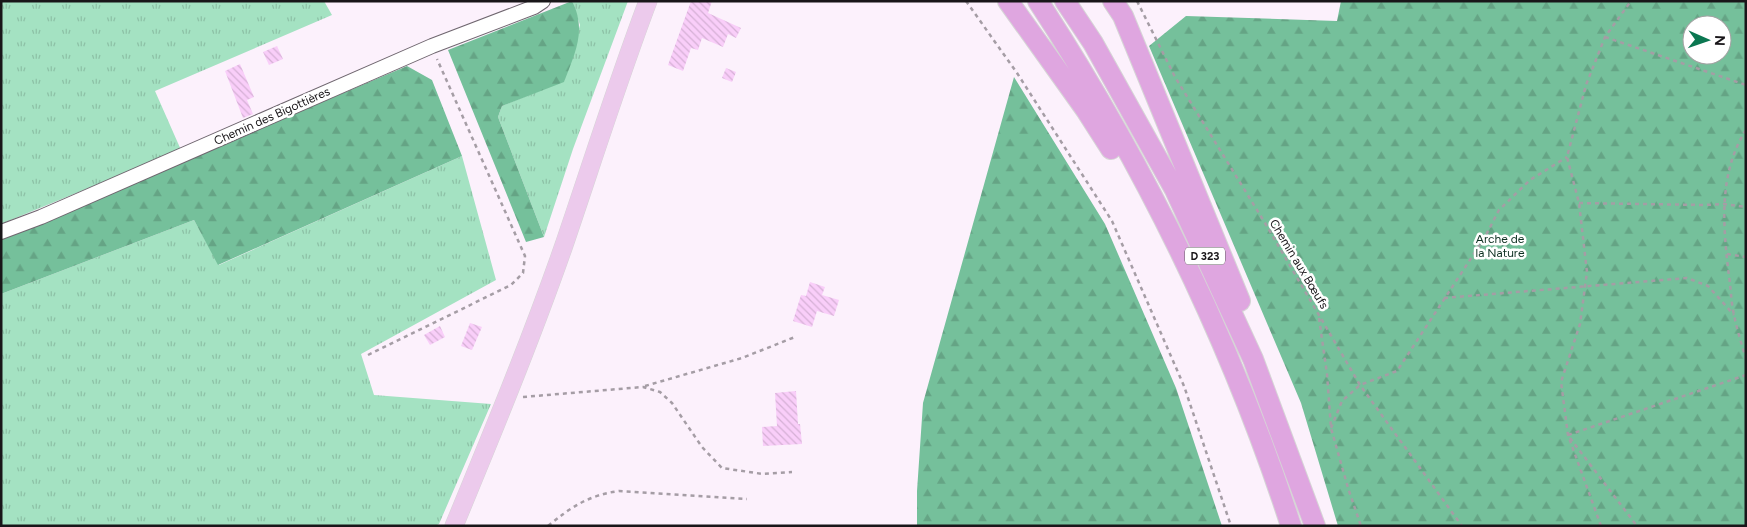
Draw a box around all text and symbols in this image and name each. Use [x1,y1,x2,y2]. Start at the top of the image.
north arrow [1682,15,1732,65]
text: N [1711,35,1728,46]
street label: Chemin des Bigottières [212,84,333,148]
street label: Chemin aux Bœufs [1267,217,1331,312]
park label: Arche de la Nature [1476,232,1525,260]
road number: D 323 [1185,248,1225,264]

